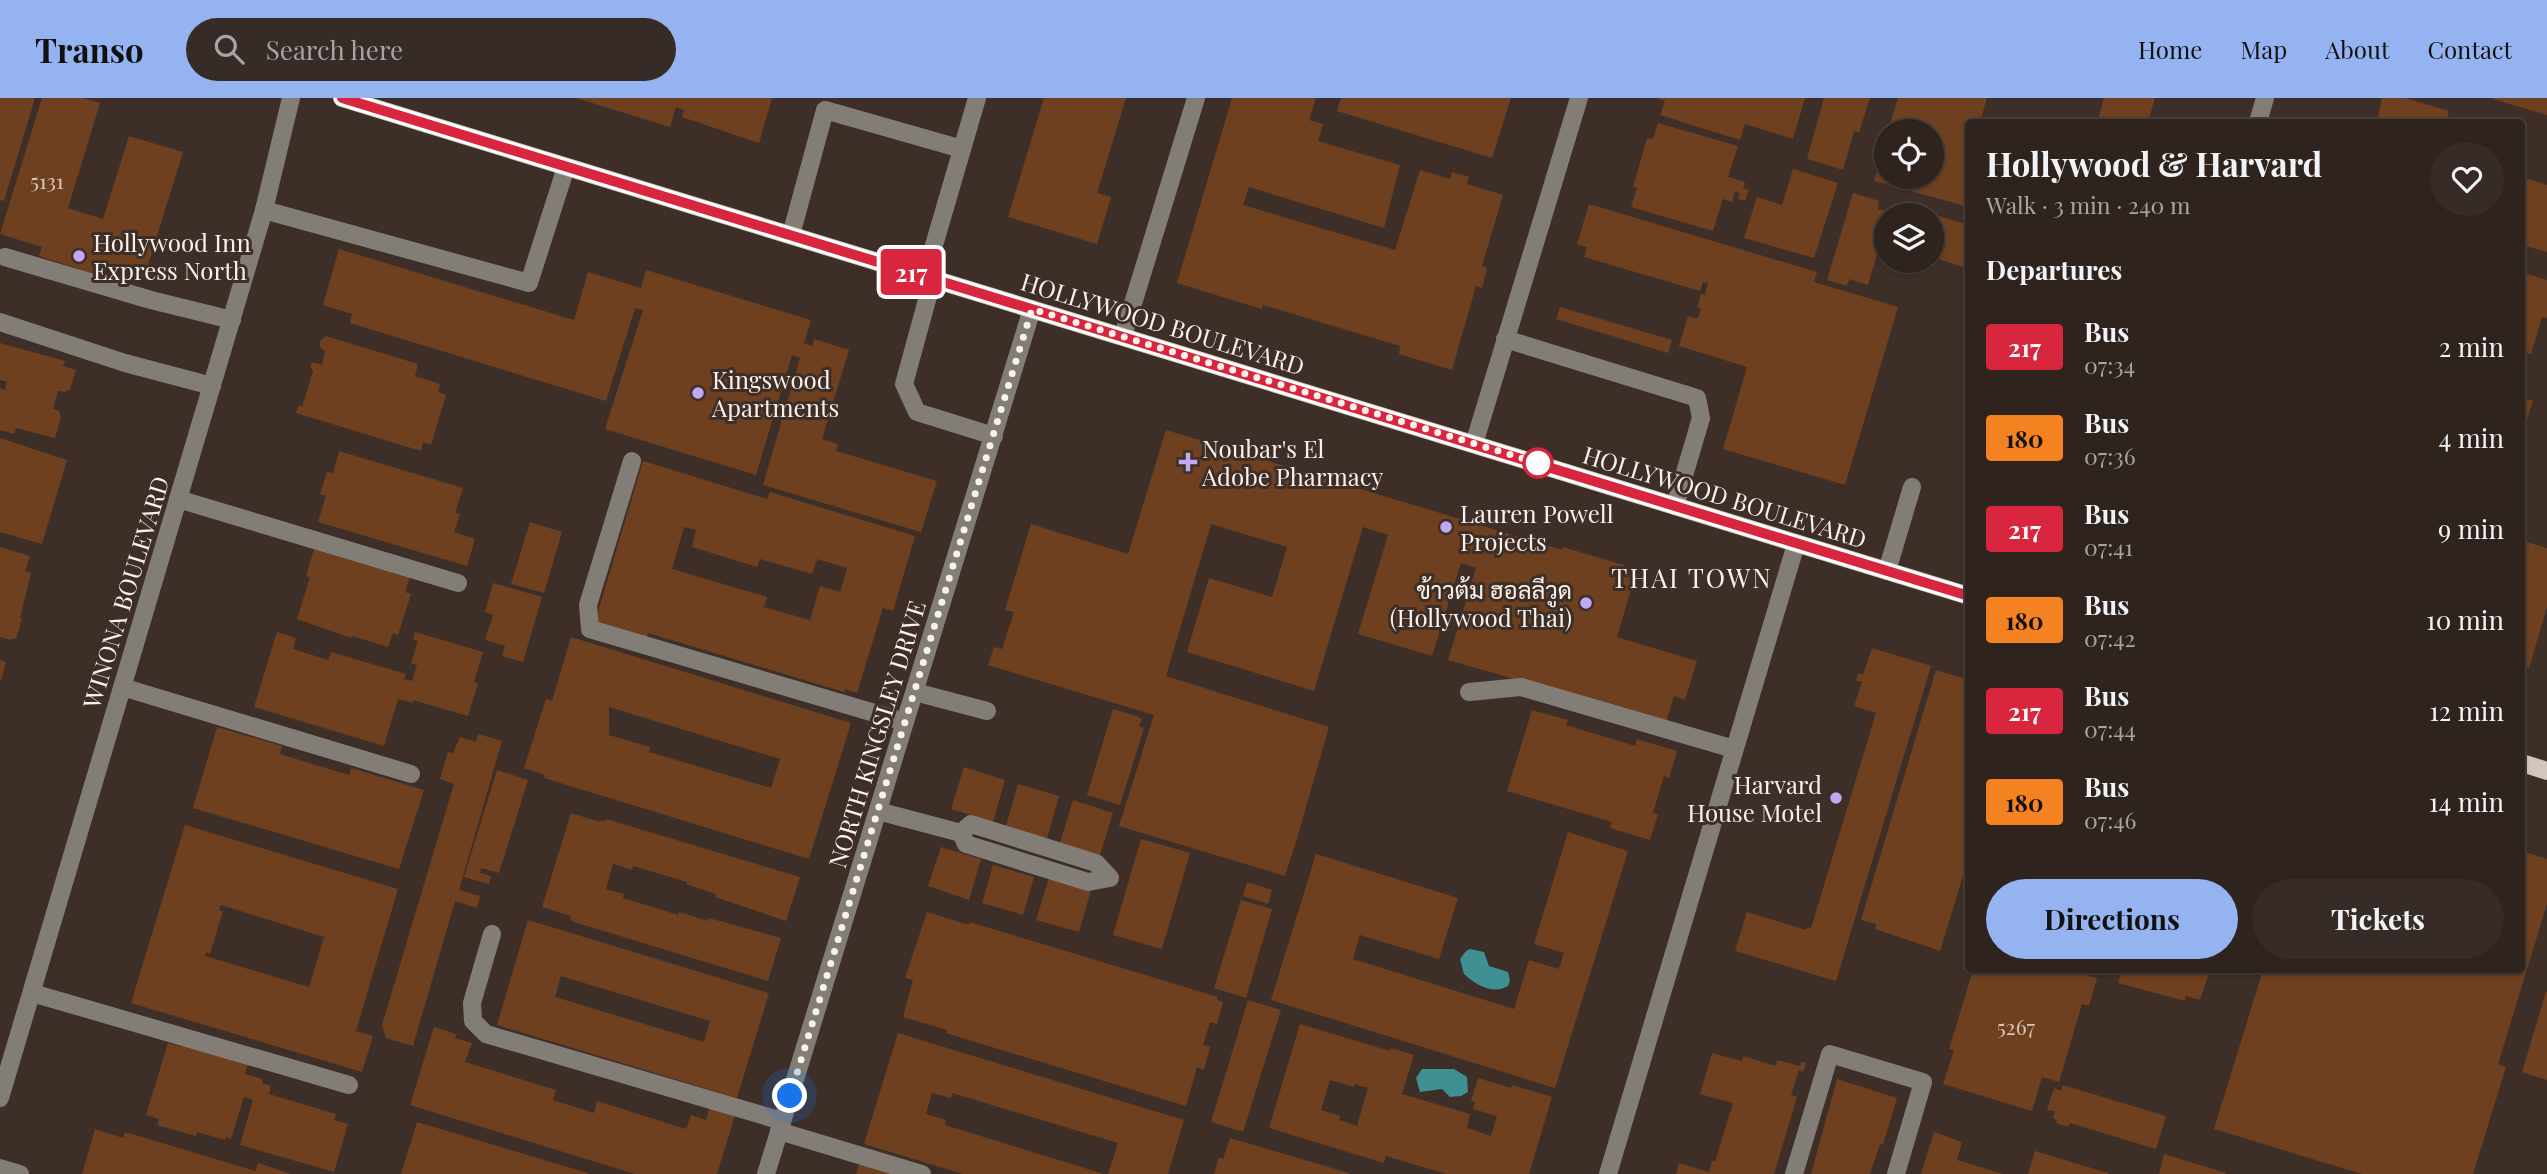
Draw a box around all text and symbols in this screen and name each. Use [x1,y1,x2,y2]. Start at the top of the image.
search box [186,18,676,81]
text: Transo [35,27,144,71]
icon: search [210,30,248,68]
text: Search here [266,32,403,67]
text: Home [2138,33,2202,65]
text: Map [2240,33,2287,65]
text: About [2325,33,2389,65]
text: Contact [2427,33,2512,65]
map controls [1874,119,1944,273]
button: locate [1874,119,1944,189]
text: Hollywood & Harvard [1986,141,2322,185]
button: heart [2430,142,2504,216]
house number: 5131 [30,166,64,194]
text: Walk · 3 min · 240 m [1986,189,2190,220]
button: layers [1874,203,1944,273]
place label: Hollywood Inn Express North [93,226,251,286]
marker: Hollywood Inn Express North [71,248,87,264]
line badge: 217 [871,249,951,295]
text: Departures [1986,252,2122,287]
text: 217 [895,256,927,288]
street label: HOLLYWOOD BOULEVARD [1017,265,1309,381]
text: Bus [2084,314,2129,349]
text: 2 min [2439,329,2504,364]
text: 217 [2008,331,2041,363]
text: 07:34 [2084,349,2135,380]
place label: Kingswood Apartments [711,363,839,423]
marker: Kingswood Apartments [690,385,706,401]
text: Bus [2084,405,2129,440]
text: 4 min [2438,420,2504,455]
text: 180 [2005,422,2044,454]
place label: Noubar's El Adobe Pharmacy [1201,432,1383,492]
street label: HOLLYWOOD BOULEVARD [1579,438,1871,554]
text: 07:36 [2084,440,2136,471]
unlabelled marker [1523,448,1553,478]
marker: Noubar's El Adobe Pharmacy [1180,454,1196,470]
street label: WINONA BOULEVARD [74,472,176,713]
text: Bus [2084,496,2129,531]
place label: Lauren Powell Projects [1460,497,1614,557]
text: 9 min [2438,511,2504,546]
text: 217 [2008,513,2041,545]
marker: Lauren Powell Projects [1438,519,1454,535]
text: 07:41 [2084,531,2133,562]
district label: THAI TOWN [1611,560,1773,595]
place label: ข้าวต้ม ฮอลลีวูด (Hollywood Thai) [1390,573,1572,633]
text: Bus [2084,587,2129,622]
marker: ข้าวต้ม ฮอลลีวูด (Hollywood Thai) [1578,595,1594,611]
street label: NORTH KINGSLEY DRIVE [820,596,932,872]
text: 10 min [2426,602,2504,637]
text: 180 [2005,604,2044,636]
text: 07:42 [2084,622,2136,653]
text: Bus [2084,678,2129,713]
text: 12 min [2429,693,2504,728]
text: 217 [2008,695,2041,727]
text: 07:44 [2084,713,2136,744]
place label: Harvard House Motel [1687,768,1822,828]
text: Bus [2084,769,2129,804]
text: 14 min [2429,784,2504,819]
text: 180 [2005,786,2044,818]
marker: Harvard House Motel [1828,790,1844,806]
text: 07:46 [2084,804,2137,835]
button: Directions [1986,879,2238,959]
button: Tickets [2252,879,2504,959]
house number: 5267 [1997,1012,2036,1040]
your location [772,1078,807,1113]

